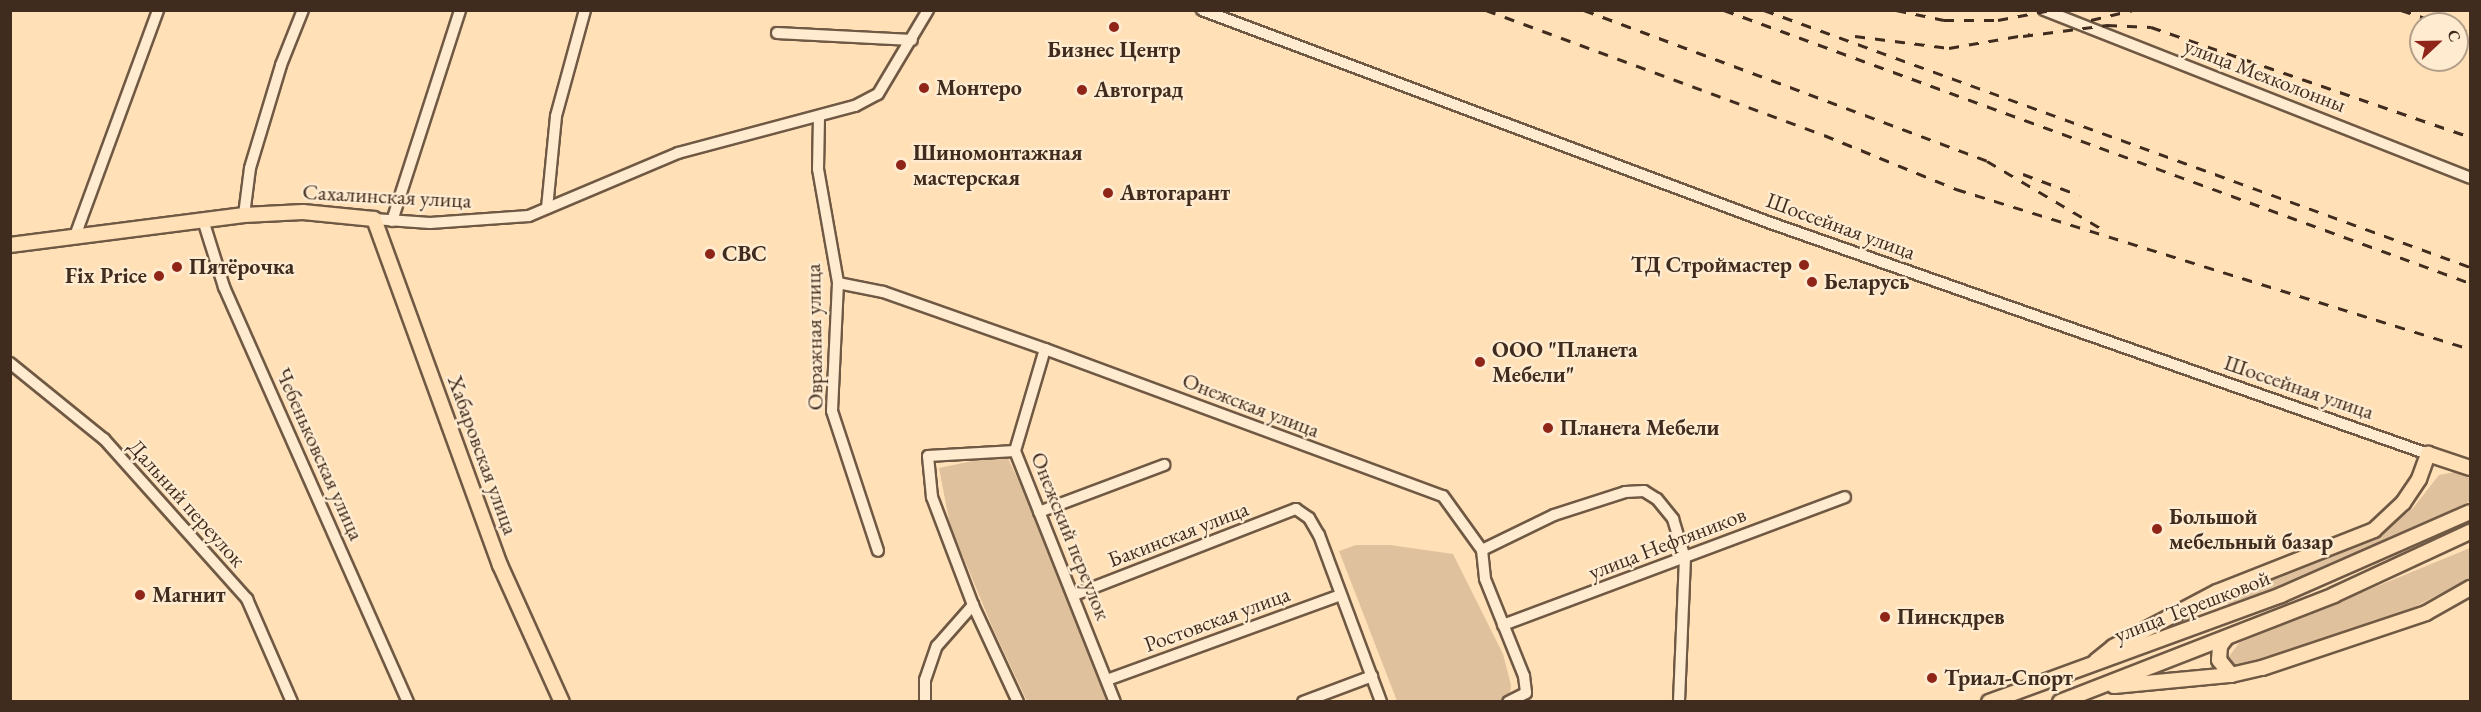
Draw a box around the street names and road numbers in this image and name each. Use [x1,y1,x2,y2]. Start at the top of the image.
street label: улица Мехколонны [2180,32,2350,118]
street label: Сахалинская улица [302,178,472,214]
street label: Шоссейная улица [1763,187,1919,265]
street label: Овражная улица [800,263,828,411]
street label: Шоссейная улица [2221,349,2377,425]
street label: Чебеньковская улица [270,364,370,544]
street label: Онежская улица [1179,367,1323,443]
street label: Хабаровская улица [442,372,524,538]
street label: Дальний переулок [123,434,251,572]
street label: Онежский переулок [1025,448,1117,624]
street label: Бакинская улица [1104,495,1252,573]
street label: улица Нефтяников [1585,501,1749,585]
street label: улица Терешковой [2110,564,2274,648]
street label: Ростовская улица [1140,580,1294,658]

